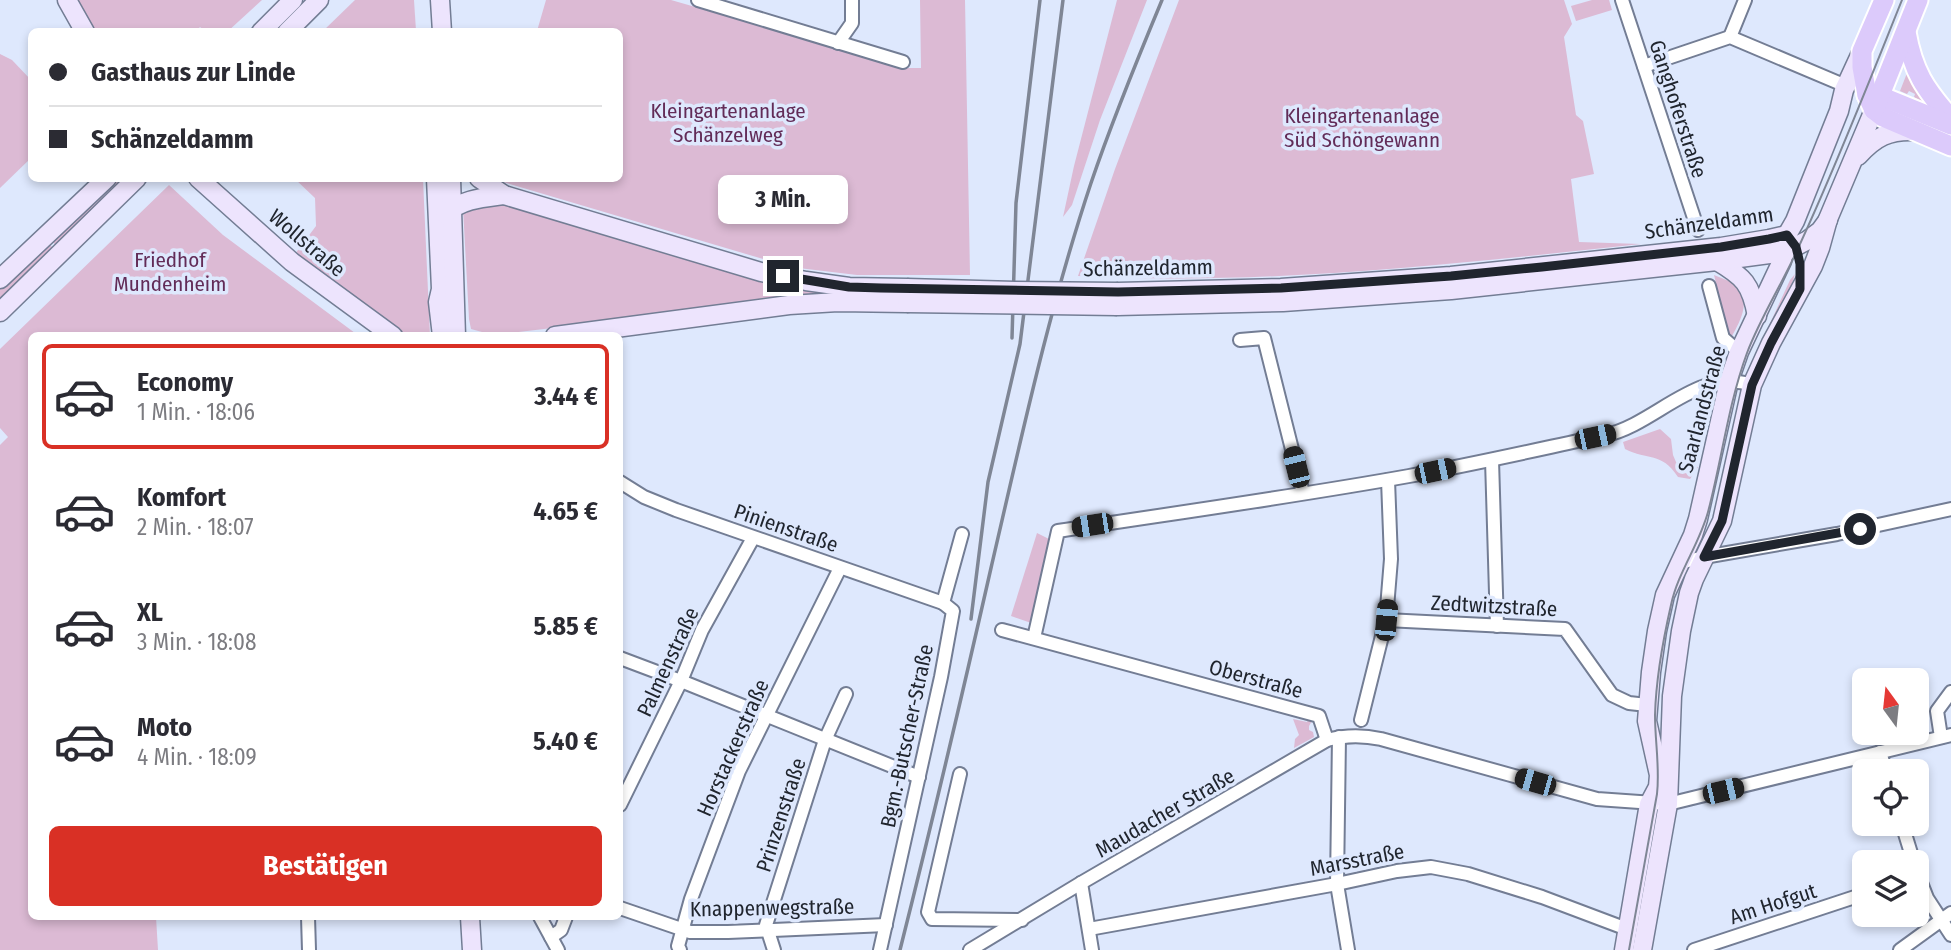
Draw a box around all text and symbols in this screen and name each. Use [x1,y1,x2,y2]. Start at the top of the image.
street label: Ganghoferstraße [1643,37,1713,181]
text: Gasthaus zur Linde [91,57,295,88]
park label: Kleingartenanlage Schänzelweg [650,98,806,148]
park label: Kleingartenanlage Süd Schöngewann [1284,103,1440,153]
text: Schänzeldamm [91,124,254,155]
callout: 3 Min. [718,174,848,224]
text: 3 Min. [755,185,811,213]
street label: Schänzeldamm [1643,201,1775,245]
street label: Wollstraße [263,203,351,283]
park label: Friedhof Mundenheim [114,247,226,297]
street label: Schänzeldamm [1083,254,1213,282]
route end [767,260,799,292]
street label: Saarlandstraße [1673,343,1731,475]
icon: car [53,365,116,428]
text: Economy [137,367,233,398]
text: 3.44 € [534,381,598,412]
text: 1 Min. · 18:06 [137,398,255,426]
car [1573,422,1618,452]
car [1281,444,1312,490]
car [1413,456,1458,486]
icon: car [53,480,116,543]
text: Komfort [137,482,226,513]
text: 4.65 € [533,496,598,527]
street label: Pinienstraße [730,498,842,558]
car [1070,511,1115,539]
text: 2 Min. · 18:07 [137,513,254,541]
route start [1844,513,1876,545]
street label: Zedtwitzstraße [1430,590,1558,622]
icon: car [53,595,116,658]
text: XL [137,597,163,628]
car [1374,598,1399,642]
street label: Palmenstraße [631,603,705,721]
text: 5.85 € [533,611,598,642]
text: 3 Min. · 18:08 [137,628,256,656]
street label: Bgm.-Butscher-Straße [875,642,939,830]
street label: Oberstraße [1206,654,1306,704]
north arrow [1852,668,1928,746]
map controls [1852,668,1929,927]
street label: Horstackerstraße [691,675,775,821]
icon: car [53,710,116,773]
text: Moto [137,712,192,743]
text: 5.40 € [533,726,598,757]
text: 4 Min. · 18:09 [137,743,257,771]
street label: Prinzenstraße [750,755,812,875]
button: locate [1852,759,1929,836]
street label: Maudacher Straße [1091,763,1239,863]
car [1512,766,1559,798]
car [1701,776,1746,806]
button: Bestätigen [49,826,602,906]
street label: Marsstraße [1308,838,1406,882]
button: layers [1852,850,1929,927]
street label: Am Hofgut [1726,878,1820,930]
street label: Knappenwegstraße [690,894,854,922]

